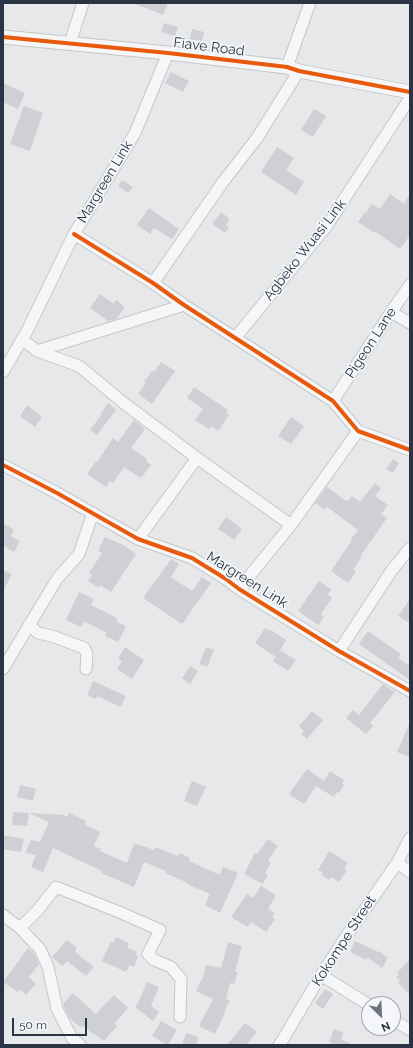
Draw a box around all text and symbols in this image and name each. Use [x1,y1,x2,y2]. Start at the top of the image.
street label: Fiave Road [173,34,245,60]
street label: Margreen Link [74,138,136,226]
street label: Agbeko Wuasi Link [260,196,350,304]
street label: Pigeon Lane [342,305,400,381]
street label: Margreen Link [203,548,291,612]
street label: Kokompe Street [309,893,379,989]
north arrow [361,996,401,1036]
scale bar [14,1010,89,1036]
text: 50 m [19,1018,47,1032]
text: N [379,1019,392,1034]

